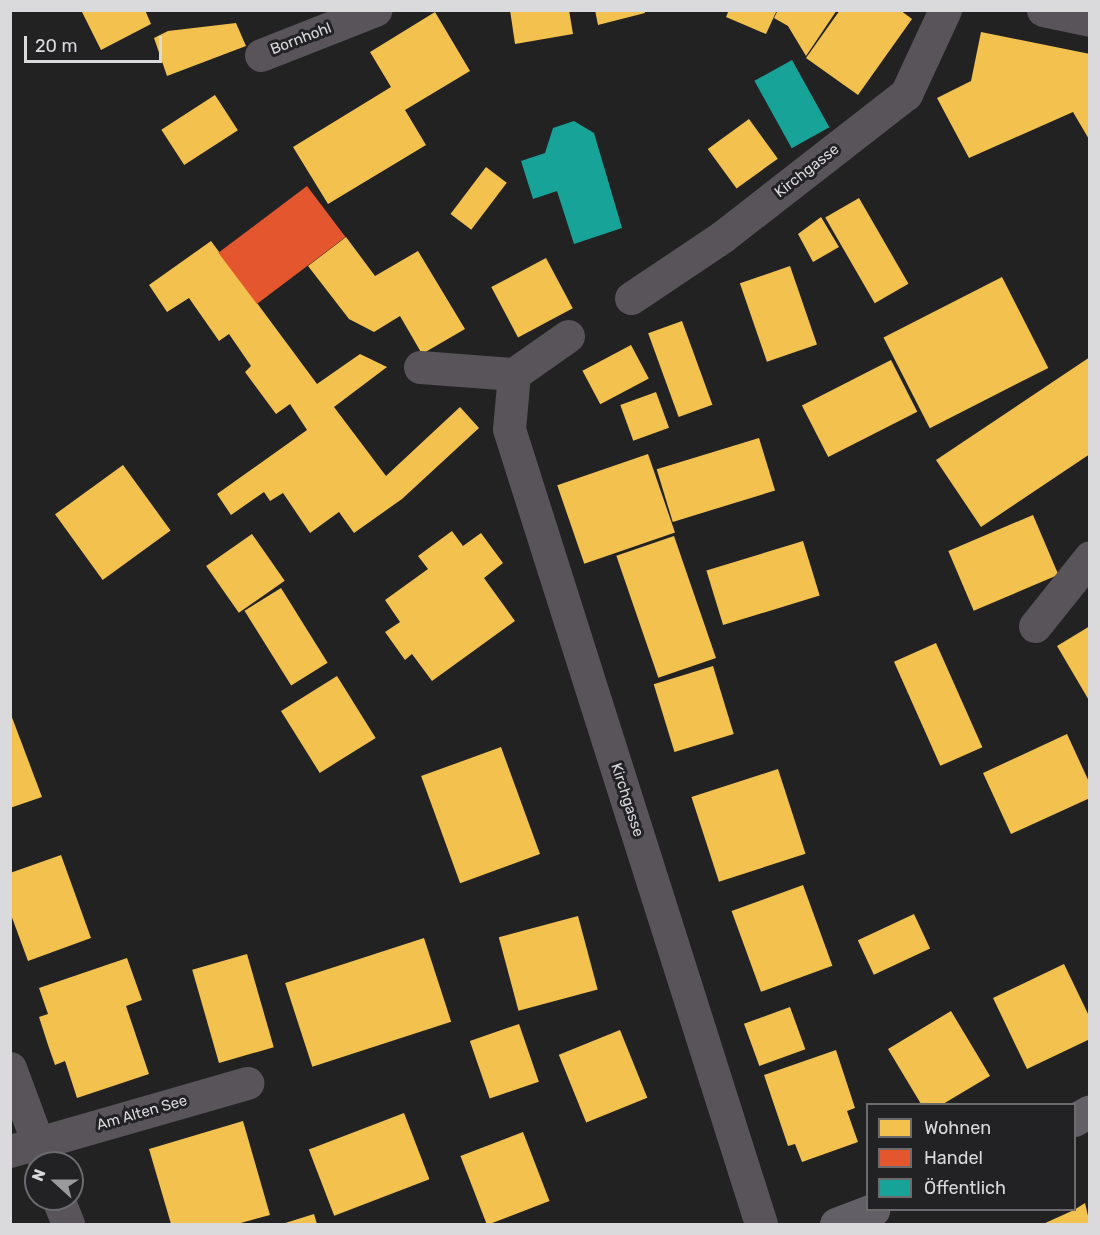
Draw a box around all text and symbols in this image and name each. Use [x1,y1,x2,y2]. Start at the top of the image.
street label: Bornhohl [268,19,334,59]
scale bar [27,24,165,62]
text: 20 m [35,35,77,57]
street label: Kirchgasse [771,140,843,202]
street label: Kirchgasse [607,761,647,839]
street label: Am Alten See [94,1091,190,1135]
legend [866,1103,1076,1211]
text: Wohnen [924,1117,991,1139]
text: Handel [924,1147,983,1169]
north arrow [24,1151,84,1211]
text: N [28,1166,50,1184]
text: Öffentlich [924,1177,1006,1199]

